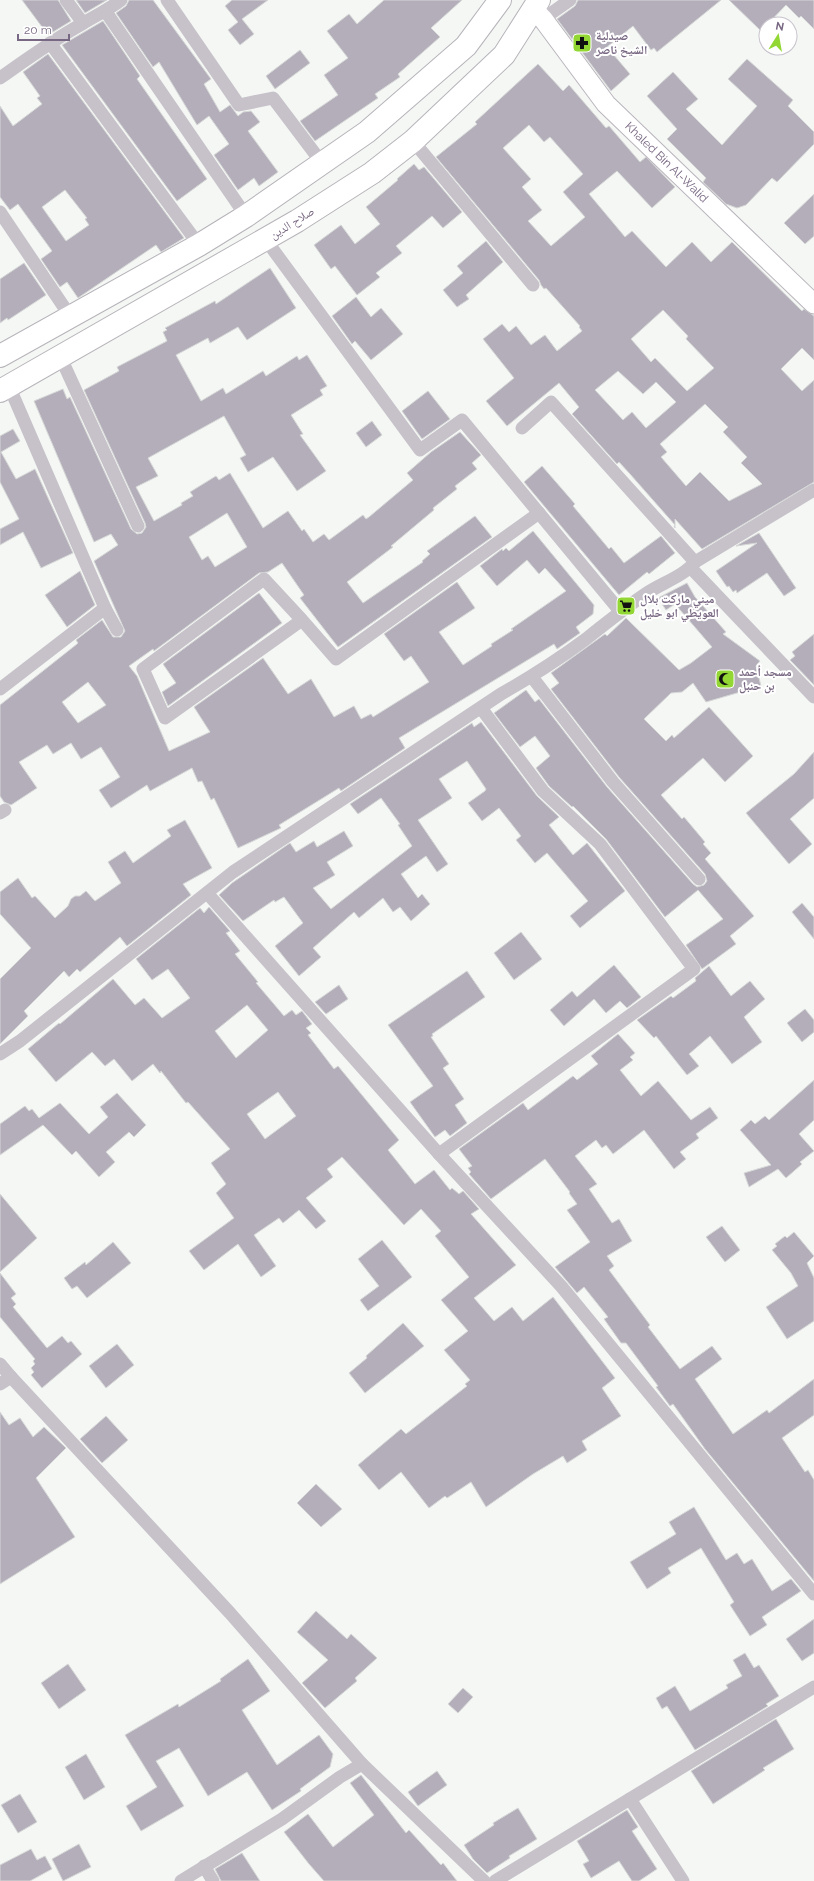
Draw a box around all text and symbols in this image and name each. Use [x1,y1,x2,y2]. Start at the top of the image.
scale bar [18,16,69,42]
north arrow [758,16,798,56]
text: N [774,19,785,34]
text: 20 m [24,23,52,37]
place label: صيدلية الشيخ ناصر [595,29,647,58]
pharmacy icon: صيدلية الشيخ ناصر [571,32,593,54]
street label: Khaled Bin Al-Walid [622,119,711,205]
street label: صلاح الدين [267,204,317,242]
place label: ميني ماركت بلال العويطي ابو خليل [640,592,719,623]
supermarket icon: ميني ماركت بلال العويطي ابو خليل [615,595,637,617]
place label: مسجد أحمد بن حنبل [739,665,792,694]
mosque icon: مسجد أحمد بن حنبل [714,668,736,690]

